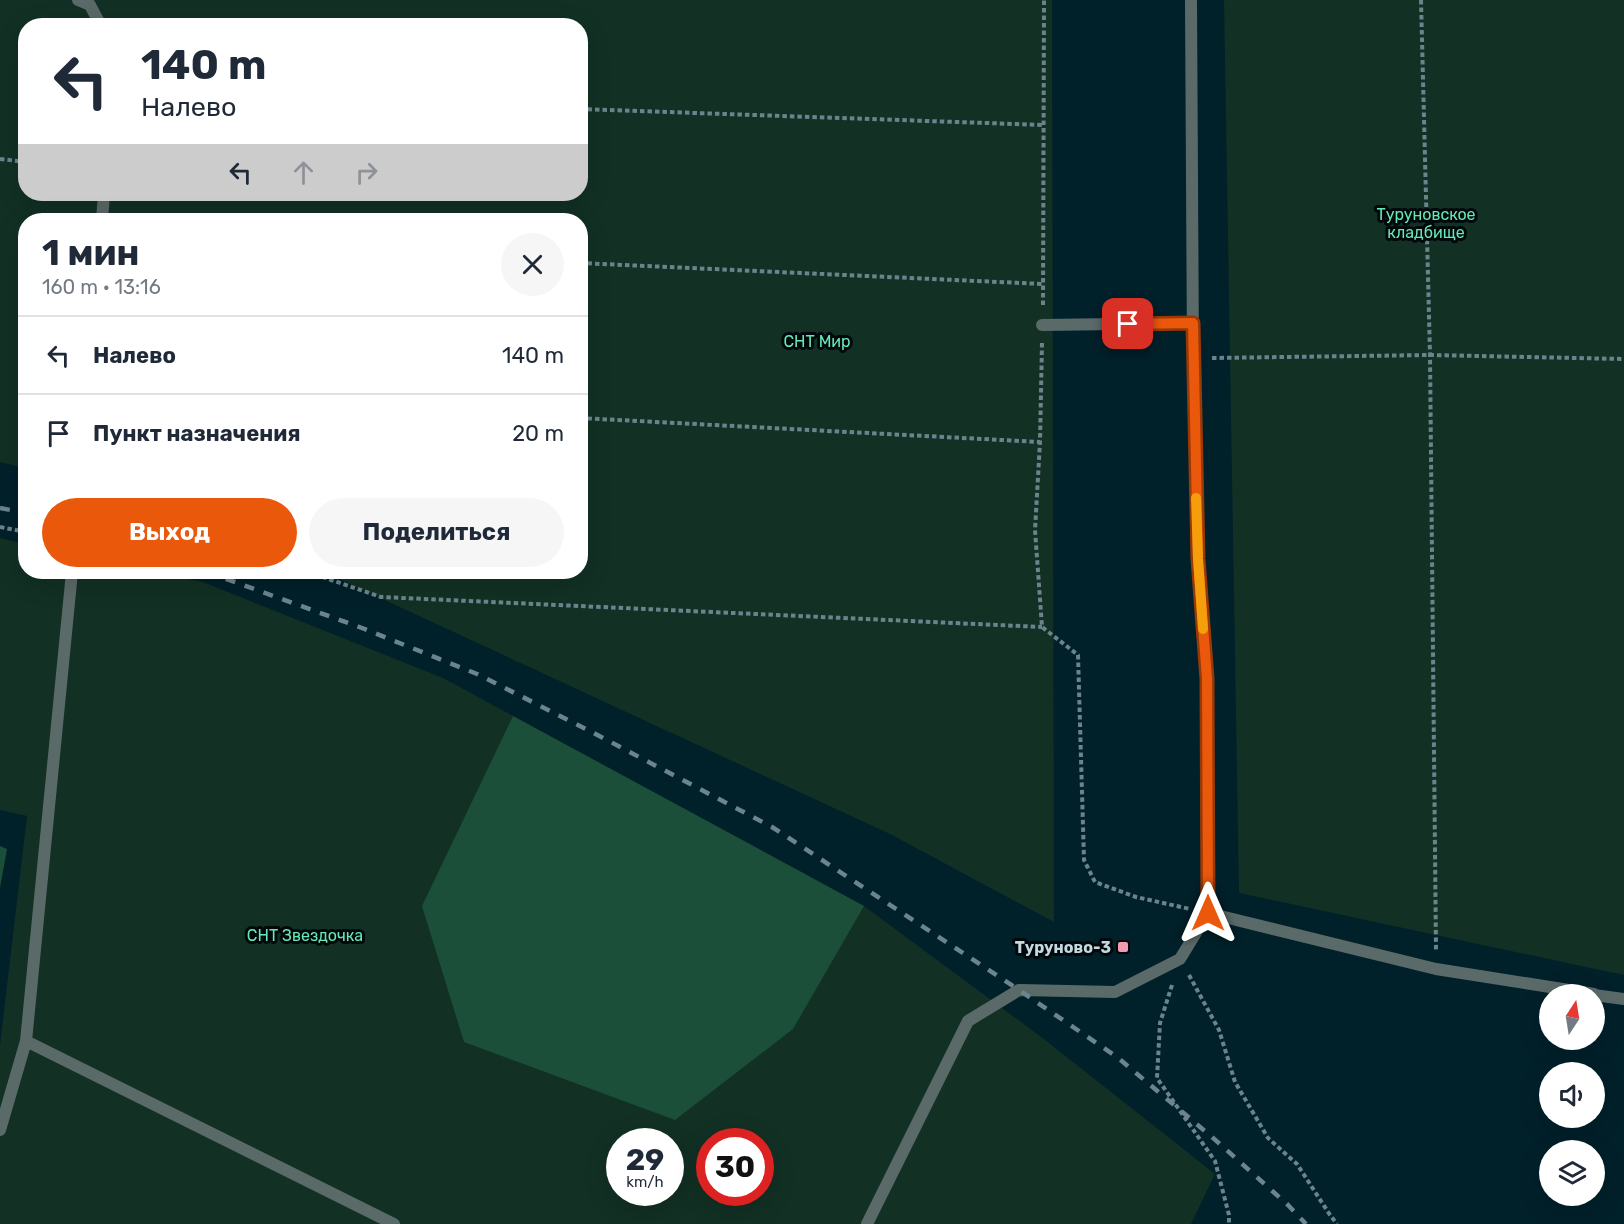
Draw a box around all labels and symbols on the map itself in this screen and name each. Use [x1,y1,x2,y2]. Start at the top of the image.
park label: Туруновское кладбище [1376,205,1476,242]
pin [1102,298,1153,349]
park label: СНТ Мир [783,332,851,351]
position arrow [1176,881,1240,945]
park label: СНТ Звездочка [247,926,363,945]
place label: Туруново-3 [1015,938,1111,957]
marker: Туруново-3 [1116,940,1130,954]
north arrow [1539,984,1605,1050]
speed limit sign: 30 [696,1128,774,1206]

